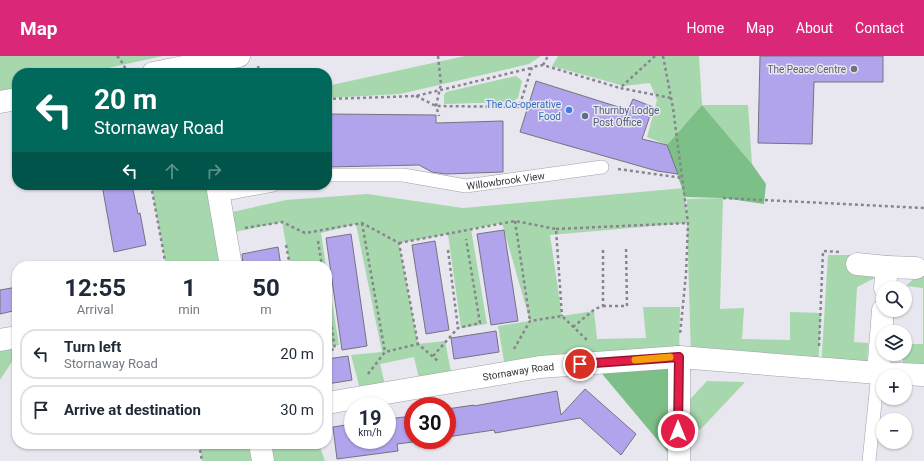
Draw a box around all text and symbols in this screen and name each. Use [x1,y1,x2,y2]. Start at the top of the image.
text: Map [20,17,58,40]
text: Home [686,20,724,36]
text: Map [746,20,774,36]
text: About [796,20,833,36]
text: Contact [855,20,904,36]
place label: The Peace Centre [768,64,846,75]
marker: The Peace Centre [849,64,859,74]
text: 20 m [94,83,157,116]
icon: left [28,84,80,136]
place label: The Co-operative Food [486,99,561,122]
marker: The Co-operative Food [564,105,574,115]
place label: Thurnby Lodge Post Office [593,105,659,128]
marker: Thurnby Lodge Post Office [580,111,590,121]
text: Stornaway Road [94,117,224,138]
icon: left [119,160,141,182]
icon: ahead [161,160,183,182]
icon: right [203,160,225,182]
street label: Willowbrook View [466,170,546,192]
text: 12:55 [64,274,126,302]
text: 1 [182,274,196,302]
text: 50 [252,274,280,302]
map controls [876,281,912,449]
button: search [876,281,912,317]
text: Arrival [77,302,114,317]
text: min [178,302,200,317]
text: m [260,302,272,317]
button: layers [876,325,912,361]
text: Turn left [64,338,121,356]
icon: left [30,343,52,365]
text: 20 m [280,345,314,363]
pin [563,347,597,381]
icon: arrive [569,353,591,375]
text: Stornaway Road [64,356,158,371]
street label: Stornaway Road [482,361,555,383]
button: + [876,369,912,405]
speed limit sign: 30 [404,397,456,449]
icon: arrive [30,399,52,421]
text: Arrive at destination [64,401,201,419]
text: 30 m [280,401,314,419]
text: 19 [359,406,381,430]
position arrow [657,410,699,452]
button: − [876,413,912,449]
text: km/h [358,427,382,438]

